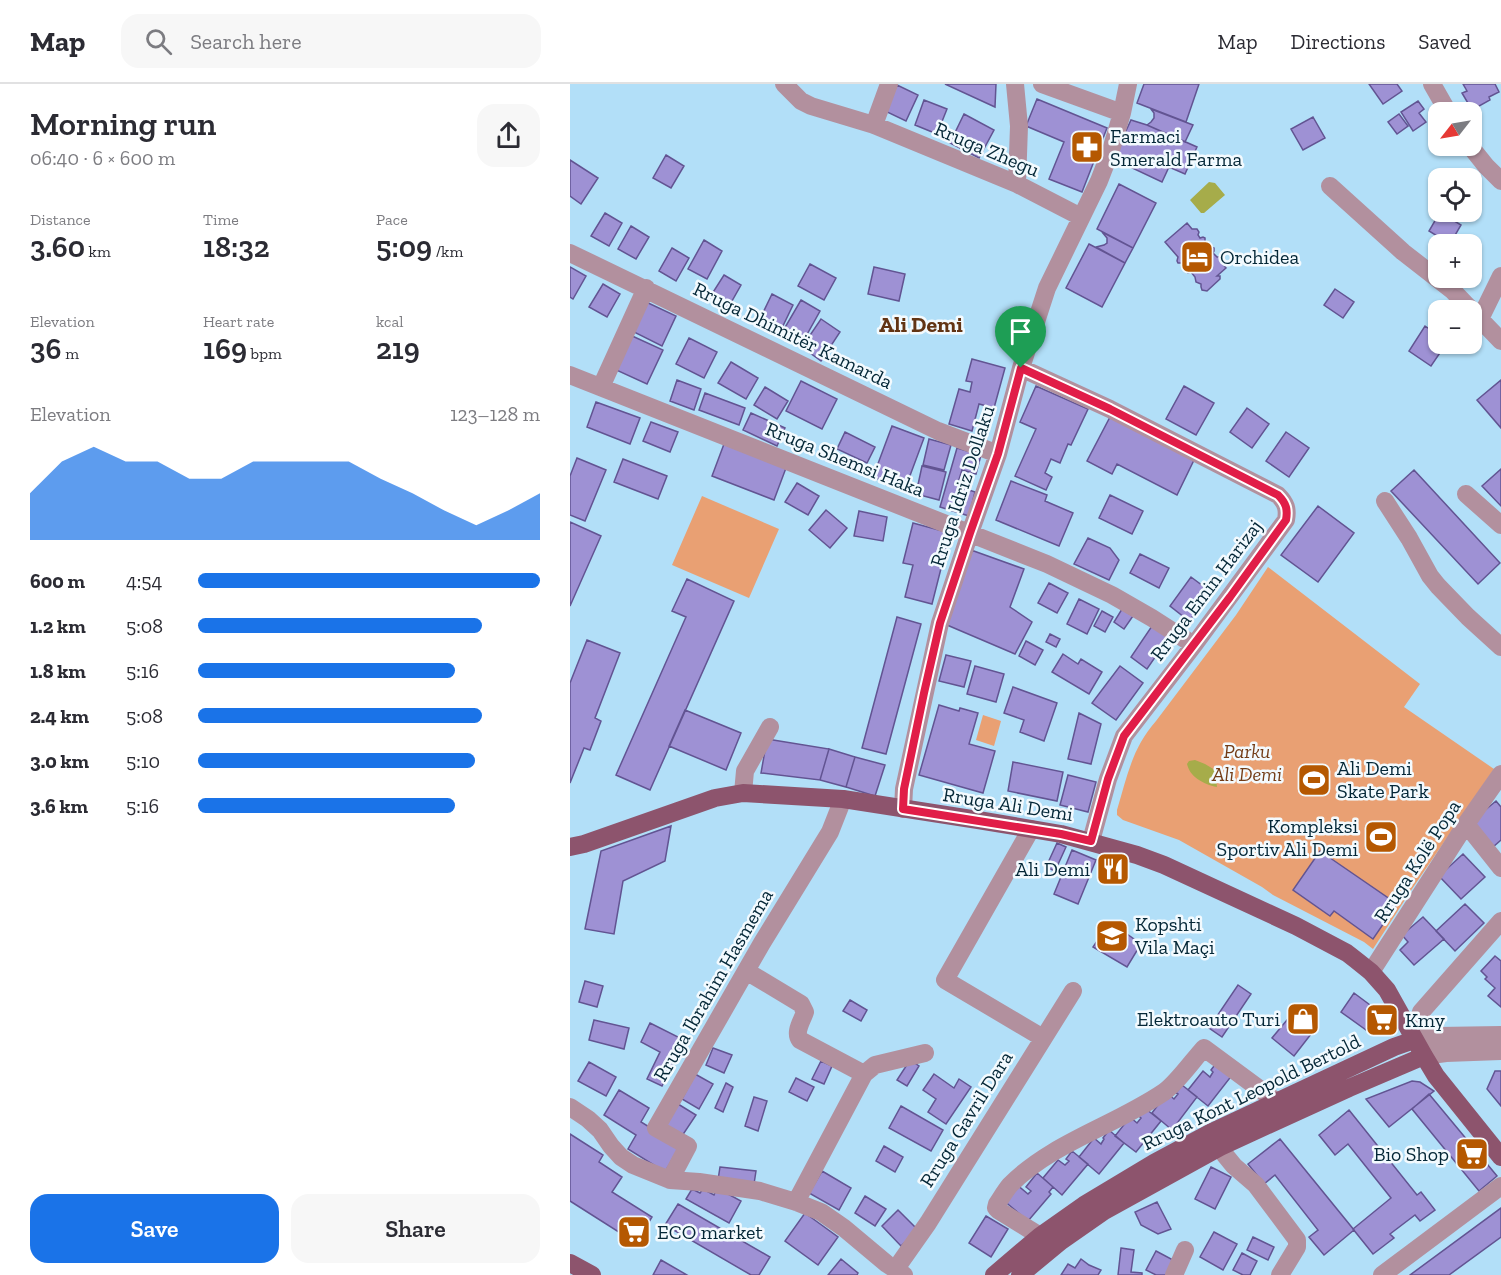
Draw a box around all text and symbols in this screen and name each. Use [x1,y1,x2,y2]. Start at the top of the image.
search box [121,14,541,68]
text: Map [30,25,85,58]
icon: search [142,25,175,58]
text: Search here [190,28,302,55]
text: Map [1218,29,1258,54]
text: Directions [1291,29,1385,54]
text: Saved [1418,29,1471,54]
north arrow [1428,102,1482,156]
map controls [1428,102,1482,354]
text: Morning run [30,104,216,143]
button: share [477,104,540,167]
street label: Rruga Zhegu [931,116,1043,182]
place label: Farmaci Smerald Farma [1110,124,1242,171]
pharmacy icon: Farmaci Smerald Farma [1069,129,1105,165]
text: 06:40 · 6 × 600 m [30,146,175,170]
button: locate [1428,168,1482,222]
text: Distance [30,210,91,229]
text: Time [203,210,239,229]
text: Pace [376,210,408,229]
text: 3.60 [30,229,85,265]
text: 18:32 [203,229,270,265]
text: 5:09 [376,229,432,265]
button: + [1428,234,1482,288]
hotel icon: Orchidea [1179,239,1215,275]
text: km [85,242,111,261]
text: /km [432,242,463,261]
place label: Orchidea [1220,245,1299,269]
street label: Rruga Dhimitër Kamarda [690,276,897,394]
button: − [1428,300,1482,354]
pin [995,306,1046,368]
district label: Ali Demi [879,311,963,338]
text: Elevation [30,312,95,331]
text: Heart rate [203,312,274,331]
text: kcal [376,312,403,331]
icon: arrive [1004,315,1037,348]
text: 36 [30,331,62,367]
text: 169 [203,331,247,367]
text: 219 [376,331,420,367]
text: m [62,344,79,363]
text: bpm [247,344,282,363]
text: Elevation [30,402,111,426]
text: 123–128 m [450,402,540,426]
street label: Rruga Idriz Dollaku [925,402,999,570]
street label: Rruga Shemsi Haka [762,416,928,502]
street label: Rruga Emin Harizaj [1145,515,1267,665]
text: 600 m [30,569,85,593]
text: 4:54 [126,569,162,593]
text: 1.2 km [30,614,86,638]
text: 5:08 [126,614,163,638]
text: 1.8 km [30,659,86,683]
text: 5:16 [126,659,159,683]
text: 2.4 km [30,704,89,728]
text: 5:08 [126,704,163,728]
park label: Parku Ali Demi [1211,739,1282,786]
text: 3.0 km [30,749,89,773]
text: 5:10 [126,749,160,773]
place label: Ali Demi Skate Park [1337,756,1429,803]
sports icon: Ali Demi Skate Park [1296,762,1332,798]
street label: Rruga Ali Demi [941,782,1075,826]
text: 3.6 km [30,794,88,818]
text: 5:16 [126,794,159,818]
street label: Rruga Kolë Popa [1369,795,1466,927]
place label: Kompleksi Sportiv Ali Demi [1217,814,1358,861]
sports icon: Kompleksi Sportiv Ali Demi [1363,819,1399,855]
restaurant icon: Ali Demi [1095,851,1131,887]
place label: Ali Demi [1015,857,1090,881]
street label: Rruga Ibrahim Hasmema [648,884,778,1085]
place label: Kopshti Vila Maçi [1134,912,1215,959]
school or university icon: Kopshti Vila Maçi [1094,918,1130,954]
shop icon: Elektroauto Turi [1285,1001,1321,1037]
supermarket icon: Kmy [1364,1002,1400,1038]
place label: Elektroauto Turi [1137,1007,1280,1031]
place label: Kmy [1405,1008,1446,1032]
street label: Rruga Kont Leopold Bertold [1138,1029,1364,1155]
street label: Rruga Gavril Dara [915,1046,1018,1191]
supermarket icon: Bio Shop [1454,1136,1490,1172]
place label: Bio Shop [1373,1142,1449,1166]
button: Save [30,1194,279,1263]
button: Share [291,1194,540,1263]
supermarket icon: ECO market [616,1214,652,1250]
place label: ECO market [657,1220,763,1244]

